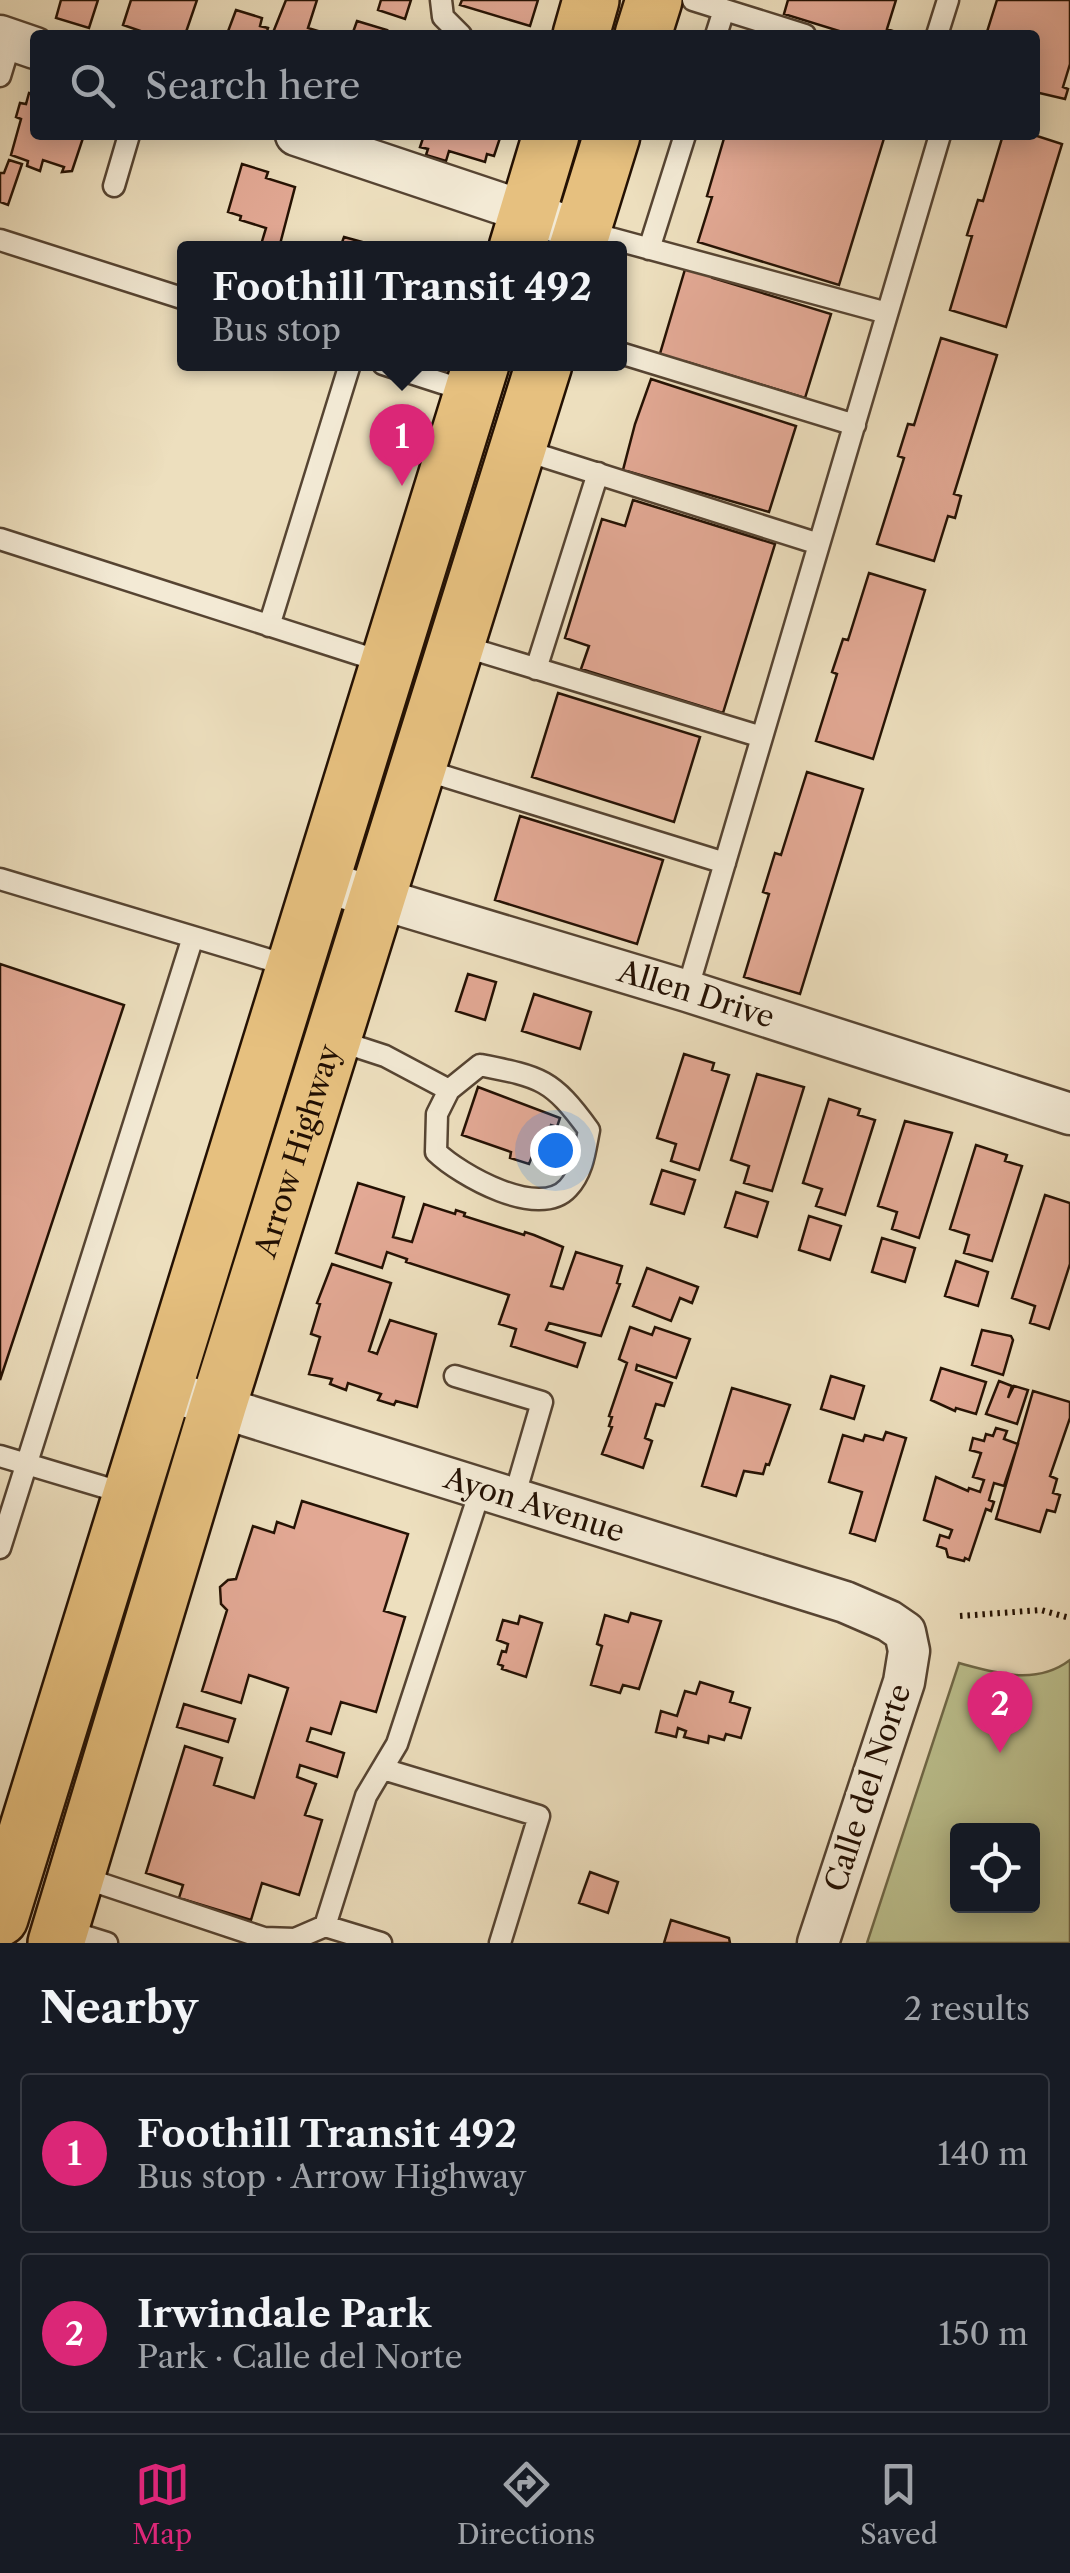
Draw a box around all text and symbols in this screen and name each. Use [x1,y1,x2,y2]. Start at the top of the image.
search box [30,30,1040,140]
icon: search [65,58,120,113]
text: Search here [145,62,360,109]
popup [177,241,627,371]
text: Foothill Transit 492 [212,263,592,310]
text: Bus stop [212,310,341,349]
pin: 1 [370,404,434,486]
street label: Allen Drive [613,952,779,1036]
street label: Arrow Highway [246,1040,348,1263]
your location [530,1125,581,1176]
street label: Ayon Avenue [439,1459,629,1550]
pin: 2 [968,1670,1032,1753]
street label: Calle del Norte [817,1679,918,1896]
map controls [950,1823,1040,1913]
button: locate [950,1823,1040,1913]
text: Nearby [40,1982,198,2034]
text: 2 results [904,1989,1030,2028]
text: Foothill Transit 492 [137,2110,517,2157]
text: 1 [67,2134,82,2173]
text: 140 m [937,2134,1028,2173]
text: Bus stop · Arrow Highway [137,2157,526,2196]
text: Irwindale Park [137,2290,431,2337]
text: 2 [65,2314,84,2353]
text: 150 m [939,2314,1028,2353]
text: Park · Calle del Norte [137,2337,462,2376]
tab: Map [132,2457,192,2551]
tab: Directions [457,2457,595,2551]
tab: Saved [860,2457,938,2551]

